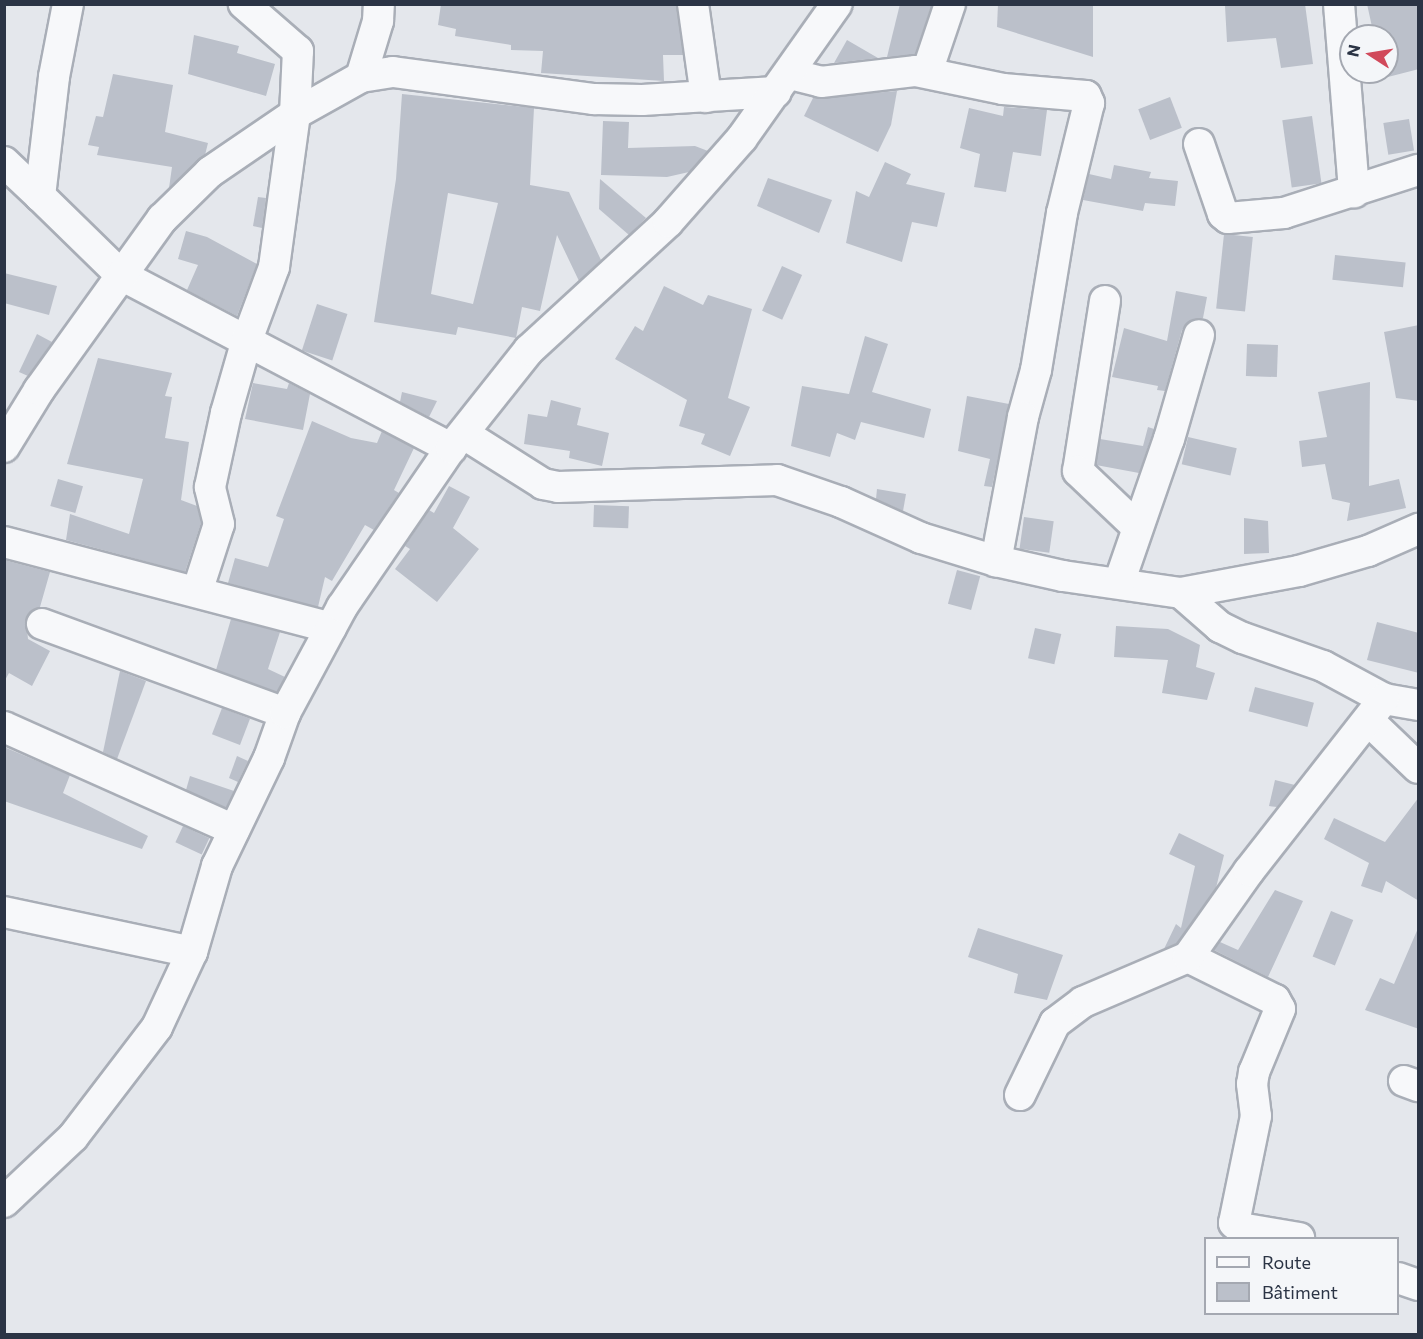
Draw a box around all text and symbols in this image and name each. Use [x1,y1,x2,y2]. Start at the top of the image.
north arrow [1339,24,1399,84]
text: N [1342,43,1363,58]
legend [1204,1237,1399,1315]
text: Route [1262,1251,1311,1273]
text: Bâtiment [1262,1281,1338,1303]

